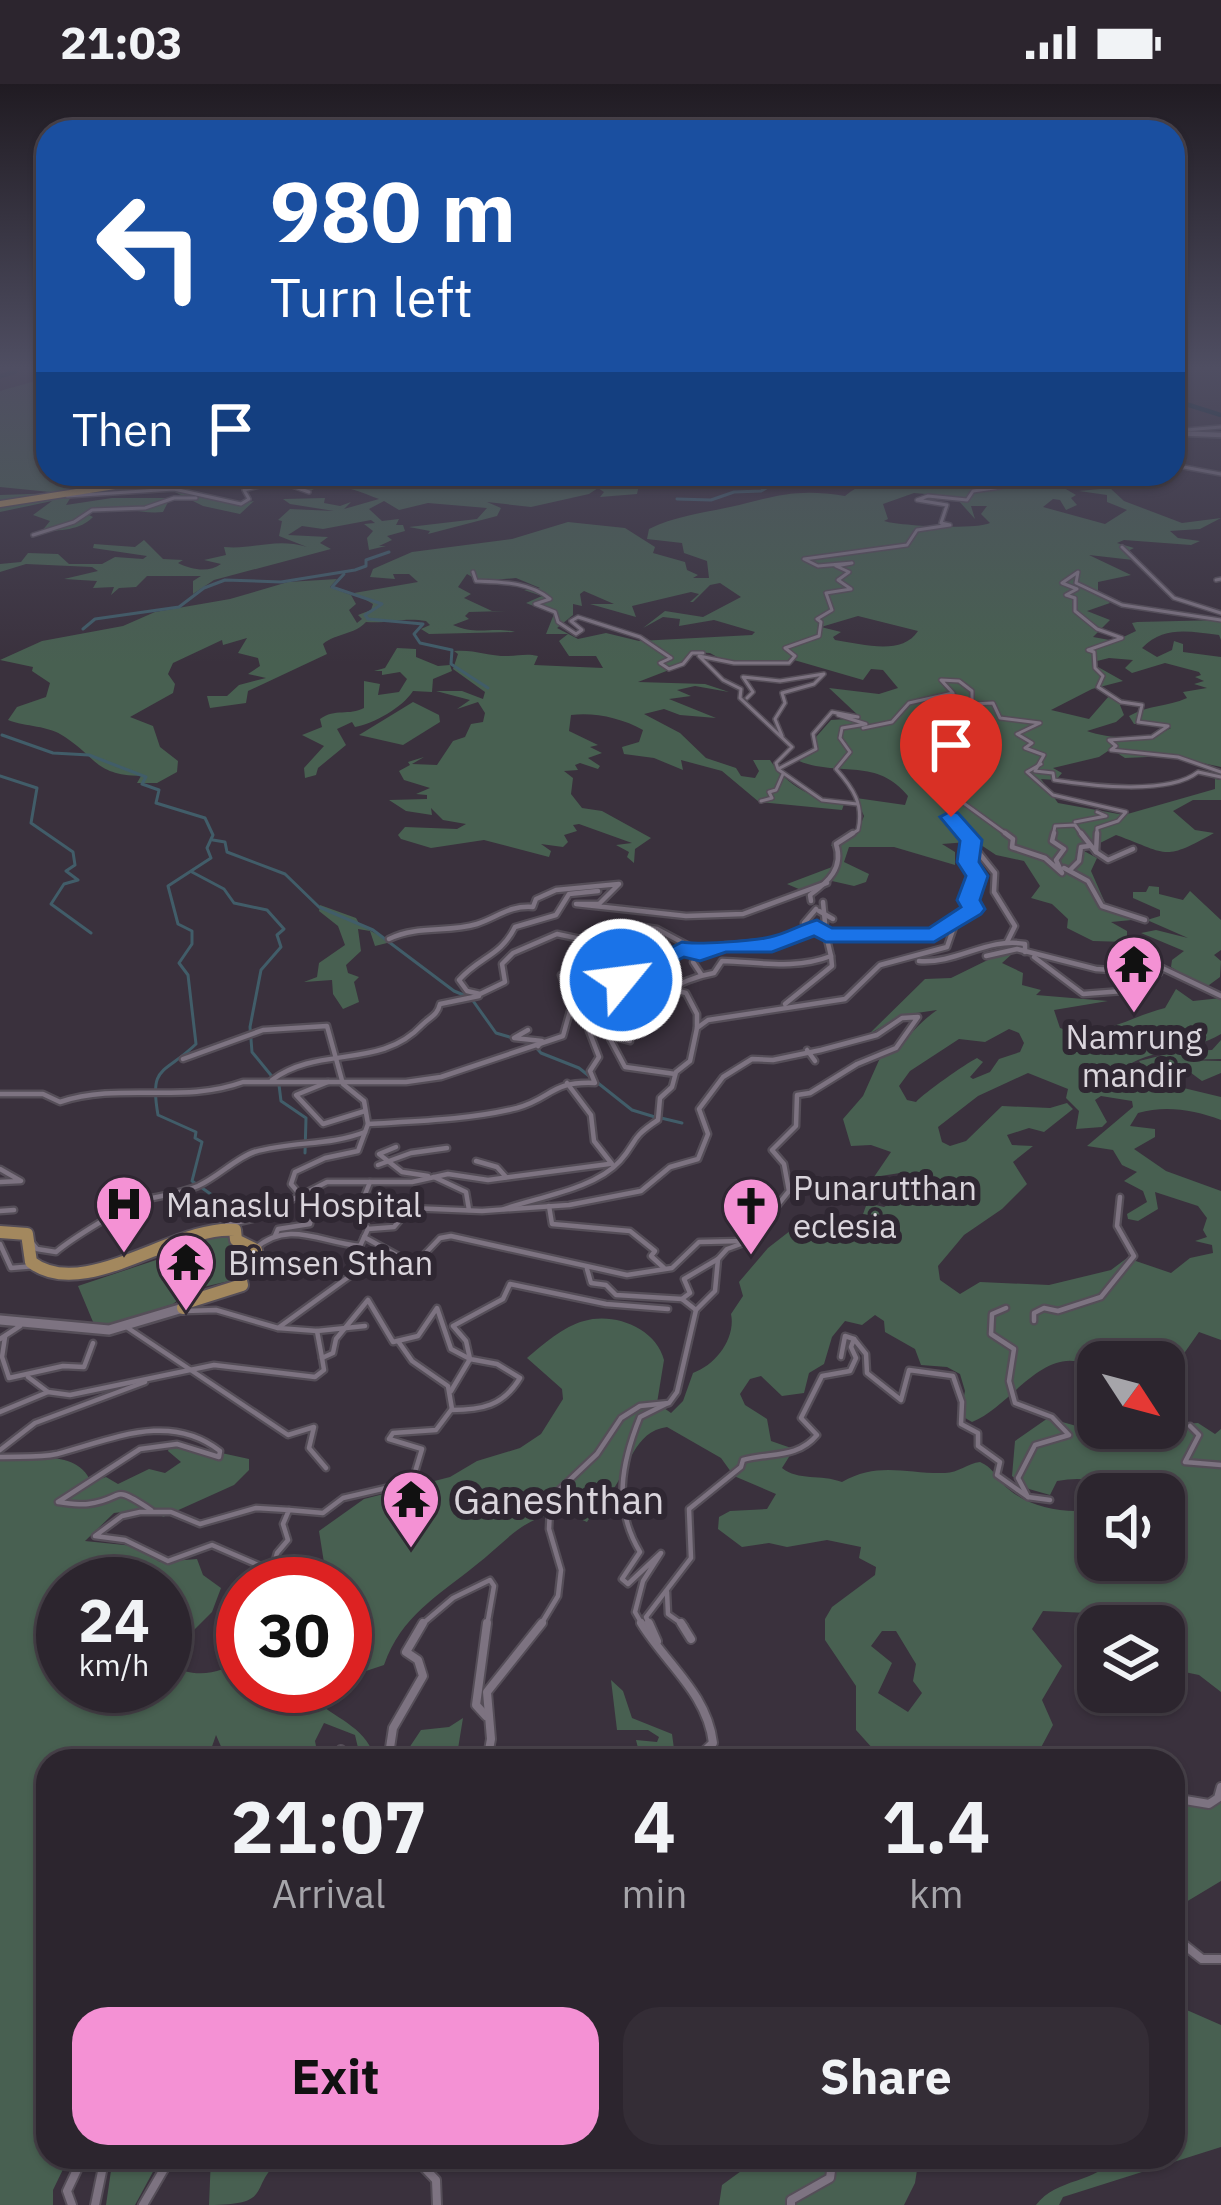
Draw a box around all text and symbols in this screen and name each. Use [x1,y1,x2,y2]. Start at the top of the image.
text: 21:03 [60,13,183,71]
text: 980 m [270,156,516,265]
icon: left [72,168,228,324]
text: Turn left [270,262,473,332]
icon: arrive [198,396,264,462]
text: Then [72,400,174,458]
pin [900,694,1002,817]
icon: arrive [918,712,984,778]
position arrow [558,917,684,1043]
temple icon: Namrung mandir [1103,933,1165,1015]
place label: Namrung mandir [1066,1015,1203,1096]
place label: Punarutthan eclesia [793,1166,977,1247]
hospital icon: Manaslu Hospital [93,1173,155,1255]
church icon: Punarutthan eclesia [720,1175,782,1257]
place label: Manaslu Hospital [166,1183,422,1226]
temple icon: Bimsen Sthan [155,1231,217,1313]
place label: Bimsen Sthan [228,1241,433,1284]
north arrow [1077,1341,1185,1449]
map controls [1077,1341,1185,1713]
temple icon: Ganeshthan [380,1468,442,1550]
button: sound [1077,1473,1185,1581]
place label: Ganeshthan [453,1474,664,1525]
speed limit sign: 30 [216,1557,372,1713]
text: 24 [78,1580,150,1659]
button: layers [1077,1605,1185,1713]
text: km/h [79,1645,149,1684]
text: 21:07 [230,1779,427,1873]
text: 4 [633,1779,676,1873]
text: 1.4 [882,1779,991,1873]
text: Arrival [272,1868,386,1919]
text: min [621,1868,687,1919]
text: km [909,1868,964,1919]
button: Exit [72,2007,599,2145]
button: Share [623,2007,1149,2145]

